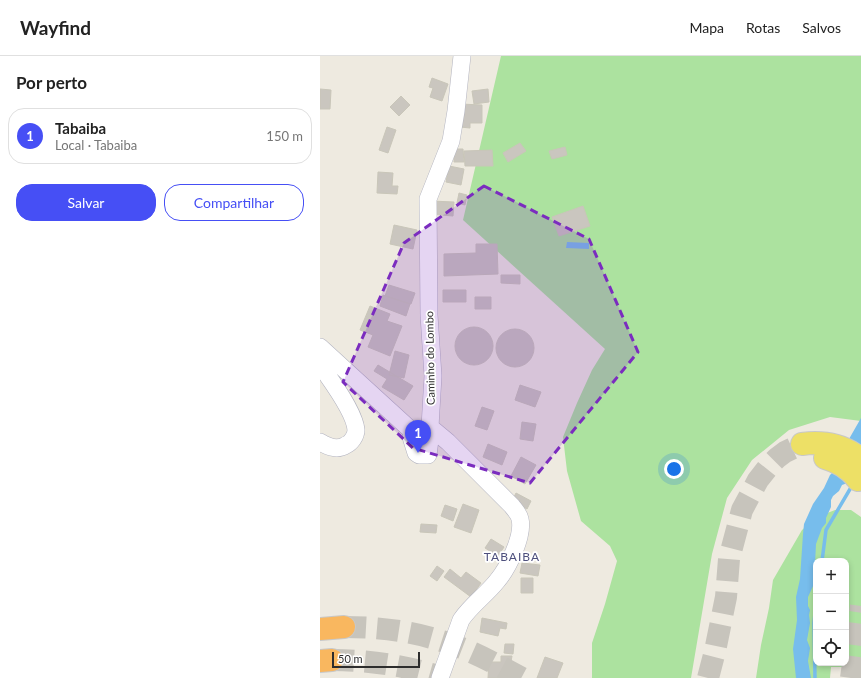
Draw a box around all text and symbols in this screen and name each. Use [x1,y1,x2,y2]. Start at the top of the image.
text: Wayfind [20,16,91,39]
text: Mapa [689,19,724,36]
text: Rotas [746,19,780,36]
text: Salvos [802,19,841,36]
text: Por perto [16,72,87,93]
text: Tabaiba [55,119,106,137]
text: 1 [26,128,34,144]
text: 150 m [266,128,303,144]
text: Local · Tabaiba [55,137,137,153]
button: Salvar [16,184,156,221]
button: Compartilhar [164,184,304,221]
street label: Caminho do Lombo [422,311,437,405]
pin: 1 [405,420,431,453]
your location [664,459,684,479]
district label: TABAIBA [484,549,540,564]
map controls [813,558,849,666]
button: + [813,558,849,594]
button: − [813,594,849,630]
button: locate [813,630,849,666]
scale bar [332,650,420,669]
text: 50 m [338,652,363,665]

